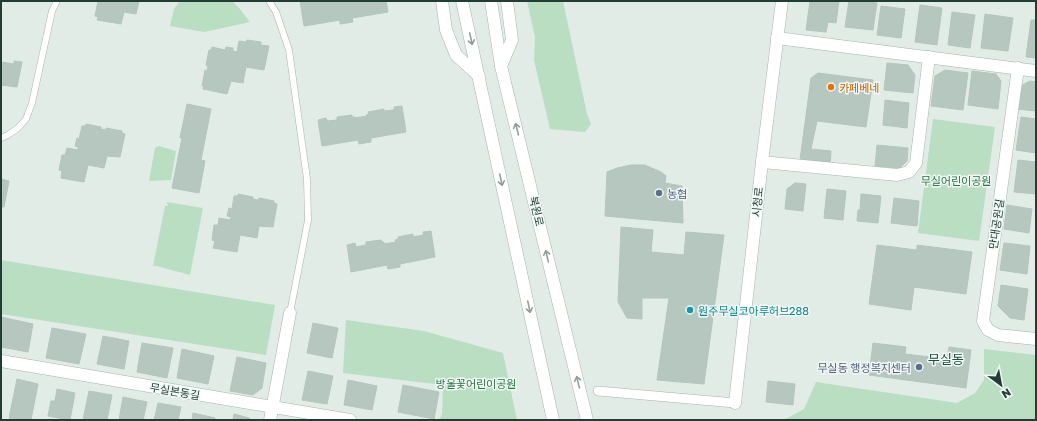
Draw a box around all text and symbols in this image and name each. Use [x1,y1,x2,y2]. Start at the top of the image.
one-way arrow [467,32,475,45]
place label: 카페베네 [839,81,879,94]
marker: 카페베네 [826,82,836,92]
one-way arrow [513,123,520,136]
one-way arrow [498,173,506,186]
park label: 무실어린이공원 [921,174,991,187]
street label: 시청로 [749,186,765,218]
place label: 농협 [667,187,687,200]
marker: 농협 [654,188,664,198]
street label: 북원로 [527,195,547,227]
street label: 만대공원길 [986,198,1006,250]
one-way arrow [543,249,551,262]
one-way arrow [525,300,533,313]
place label: 원주무실코아루허브288 [698,304,809,317]
marker: 원주무실코아루허브288 [685,305,695,315]
district label: 무실동 [928,351,964,367]
place label: 무실동 행정복지센터 [817,361,911,374]
marker: 무실동 행정복지센터 [914,362,924,372]
north arrow [981,365,1021,405]
one-way arrow [573,376,581,389]
park label: 방울꽃어린이공원 [436,377,516,390]
street label: 무실본동길 [149,380,201,402]
text: N [1000,386,1014,402]

